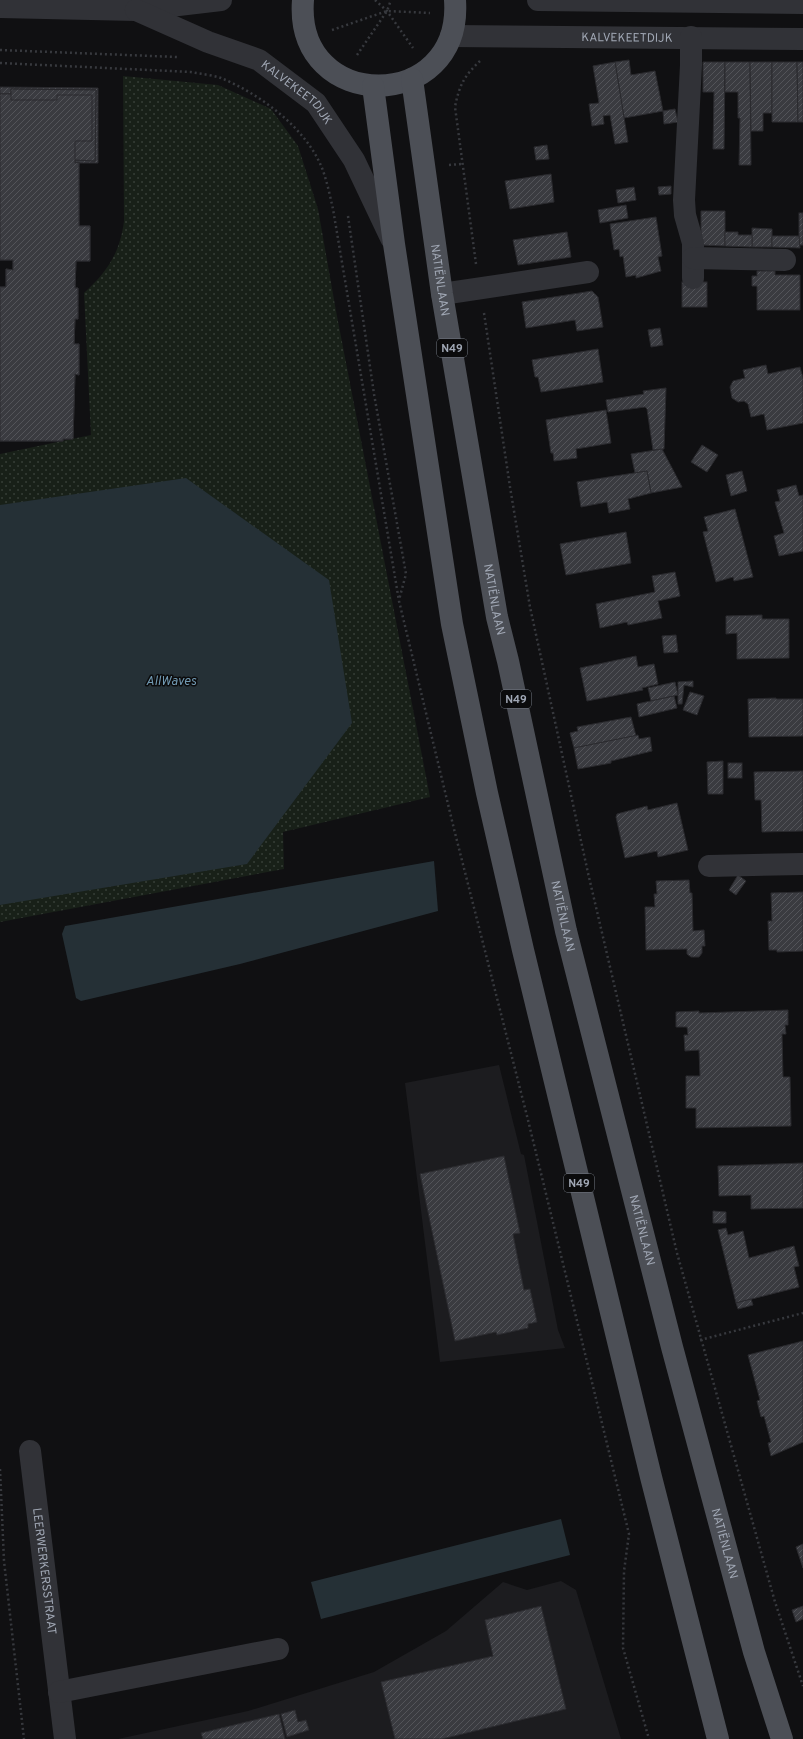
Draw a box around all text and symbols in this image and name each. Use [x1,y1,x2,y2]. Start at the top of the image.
street label: KALVEKEETDIJK [581,30,673,47]
street label: KALVEKEETDIJK [257,57,335,128]
street label: NATIËNLAAN [426,243,453,317]
road number: N49 [437,339,467,357]
street label: NATIËNLAAN [479,563,508,637]
water label: AllWaves [146,674,196,690]
road number: N49 [501,690,531,708]
street label: NATIËNLAAN [546,879,578,954]
road number: N49 [564,1174,594,1192]
street label: NATIËNLAAN [625,1193,658,1268]
street label: LEERWERKERSSTRAAT [28,1507,59,1636]
street label: NATIËNLAAN [707,1507,741,1581]

